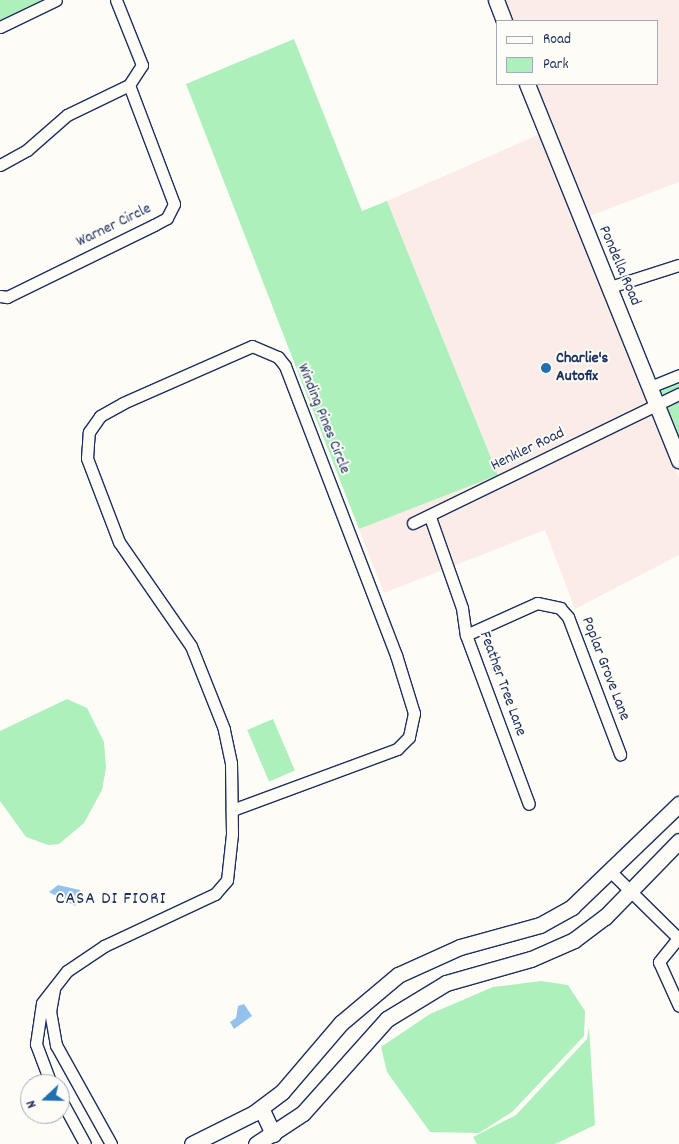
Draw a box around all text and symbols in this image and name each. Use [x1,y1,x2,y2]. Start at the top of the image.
legend [497,20,659,85]
text: Road [543,29,571,51]
text: Park [543,54,569,76]
street label: Warner Circle [74,200,154,252]
street label: Pondella Road [594,223,644,309]
place label: Charlie's Autofix [556,349,608,387]
street label: Winding Pines Circle [292,361,354,477]
marker: Charlie's Autofix [540,362,552,374]
street label: Henkler Road [488,424,568,476]
street label: Poplar Grove Lane [576,614,634,724]
street label: Feather Tree Lane [474,629,530,739]
district label: CASA DI FIORI [54,889,168,911]
north arrow [20,1074,70,1124]
text: N [21,1097,43,1111]

